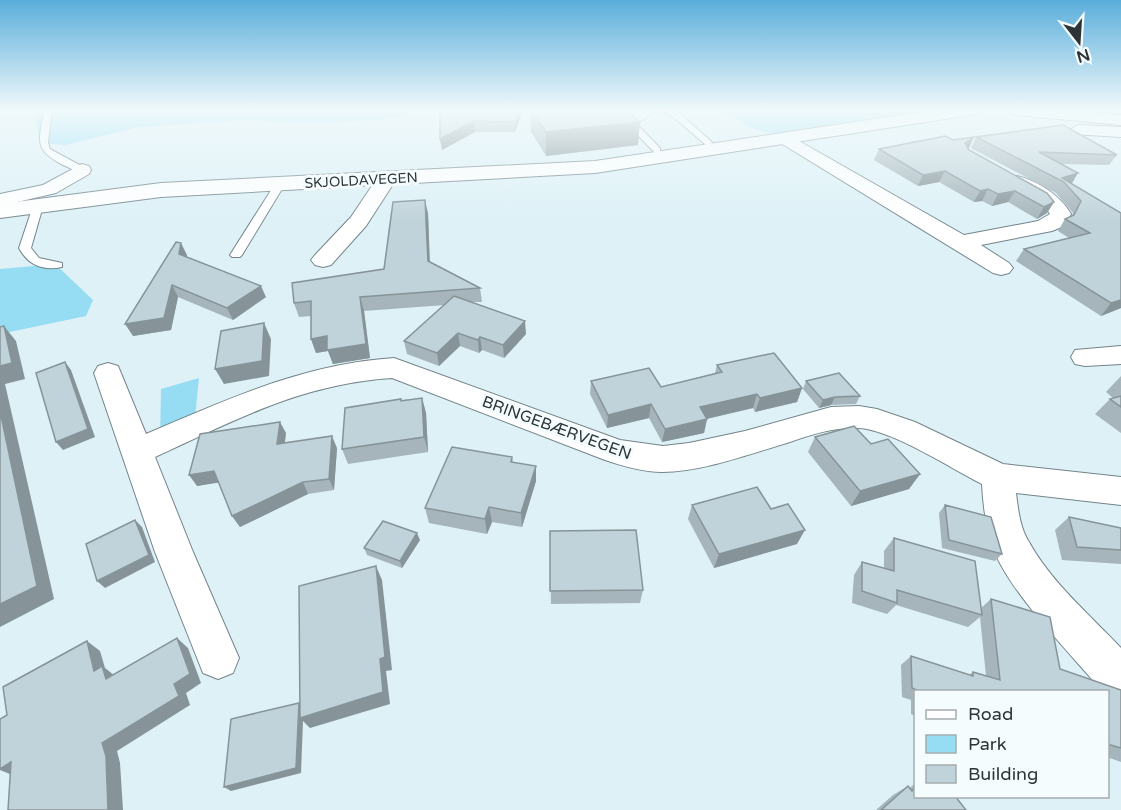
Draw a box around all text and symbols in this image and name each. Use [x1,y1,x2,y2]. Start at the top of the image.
north arrow [1049,12,1109,72]
text: N [1074,44,1092,67]
street label: SKJOLDAVEGEN [304,169,418,192]
street label: BRINGEBÆRVEGEN [479,392,634,464]
legend [914,690,1109,798]
text: Road [968,703,1013,725]
text: Park [968,733,1007,755]
text: Building [968,763,1038,785]

